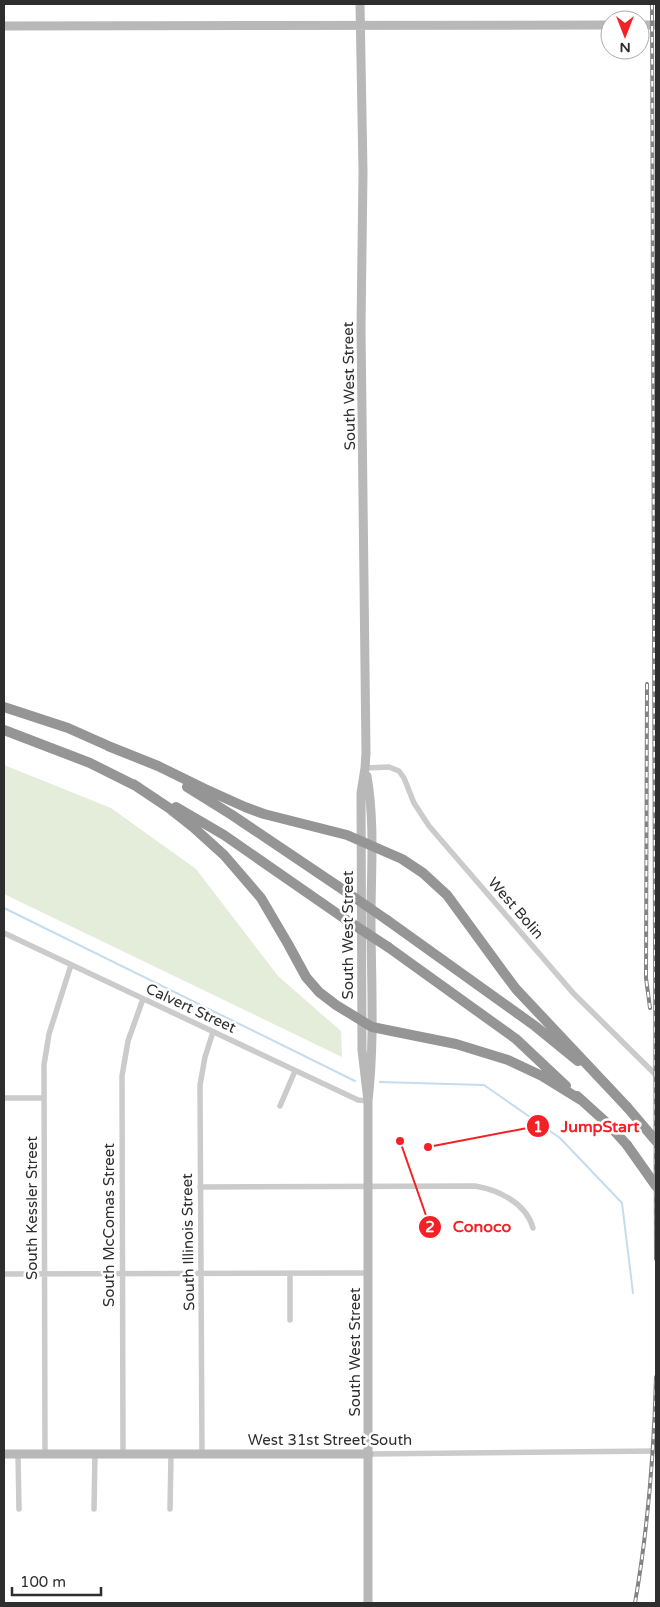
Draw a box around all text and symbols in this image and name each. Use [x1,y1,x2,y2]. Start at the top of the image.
north arrow [600,10,650,60]
text: N [619,39,631,56]
street label: South West Street [339,321,359,451]
street label: South West Street [339,870,357,999]
street label: West Bolin [484,873,548,943]
street label: Calvert Street [143,979,239,1037]
callout: JumpStart [525,1111,649,1142]
text: JumpStart [560,1117,640,1137]
text: 1 [533,1118,543,1136]
street label: South Kessler Street [23,1136,41,1280]
street label: South McComas Street [100,1143,118,1307]
street label: South Illinois Street [178,1173,198,1311]
callout: Conoco [418,1211,521,1242]
text: Conoco [453,1217,511,1237]
text: 2 [425,1218,435,1236]
street label: South West Street [346,1287,364,1416]
street label: West 31st Street South [248,1431,412,1449]
scale bar [12,1564,101,1596]
text: 100 m [20,1573,66,1591]

